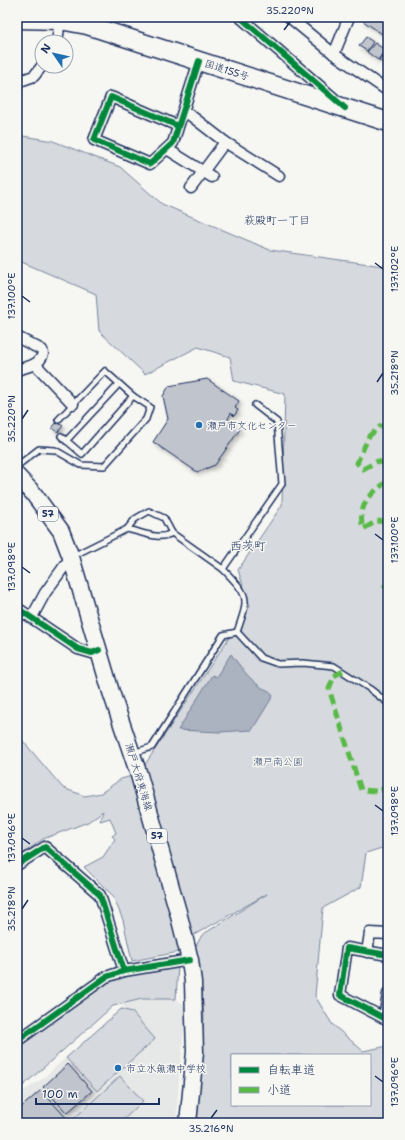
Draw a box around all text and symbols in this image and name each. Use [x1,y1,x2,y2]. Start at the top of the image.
text: 35.220°N [266,4,314,17]
north arrow [34,34,74,74]
text: N [37,41,55,56]
street label: 国道155号 [203,57,251,83]
district label: 萩殿町一丁目 [244,213,310,228]
text: 137.102°E [388,246,401,292]
text: 137.100°E [5,272,18,320]
text: 35.218°N [388,350,401,396]
text: 35.220°N [5,395,18,443]
place label: 瀬戸市文化センター [207,419,297,432]
marker: 瀬戸市文化センター [194,420,204,430]
road number: 57 [38,507,58,521]
text: 137.100°E [388,516,401,564]
district label: 西茨町 [230,538,266,554]
text: 137.098°E [5,542,18,592]
street label: 瀬戸大府東海線 [123,742,155,812]
park label: 瀬戸南公園 [253,755,303,768]
text: 137.098°E [388,786,401,836]
text: 137.096°E [5,813,18,863]
road number: 57 [147,829,167,843]
text: 35.218°N [5,886,18,932]
legend [231,1054,371,1106]
text: 137.096°E [388,1057,401,1107]
place label: 市立水無瀬中学校 [126,1062,206,1075]
text: 自転車道 [267,1062,315,1078]
marker: 市立水無瀬中学校 [113,1063,123,1073]
scale bar [36,1080,159,1106]
text: 小道 [267,1082,291,1098]
text: 100 m [42,1086,78,1102]
text: 35.216°N [188,1122,234,1135]

